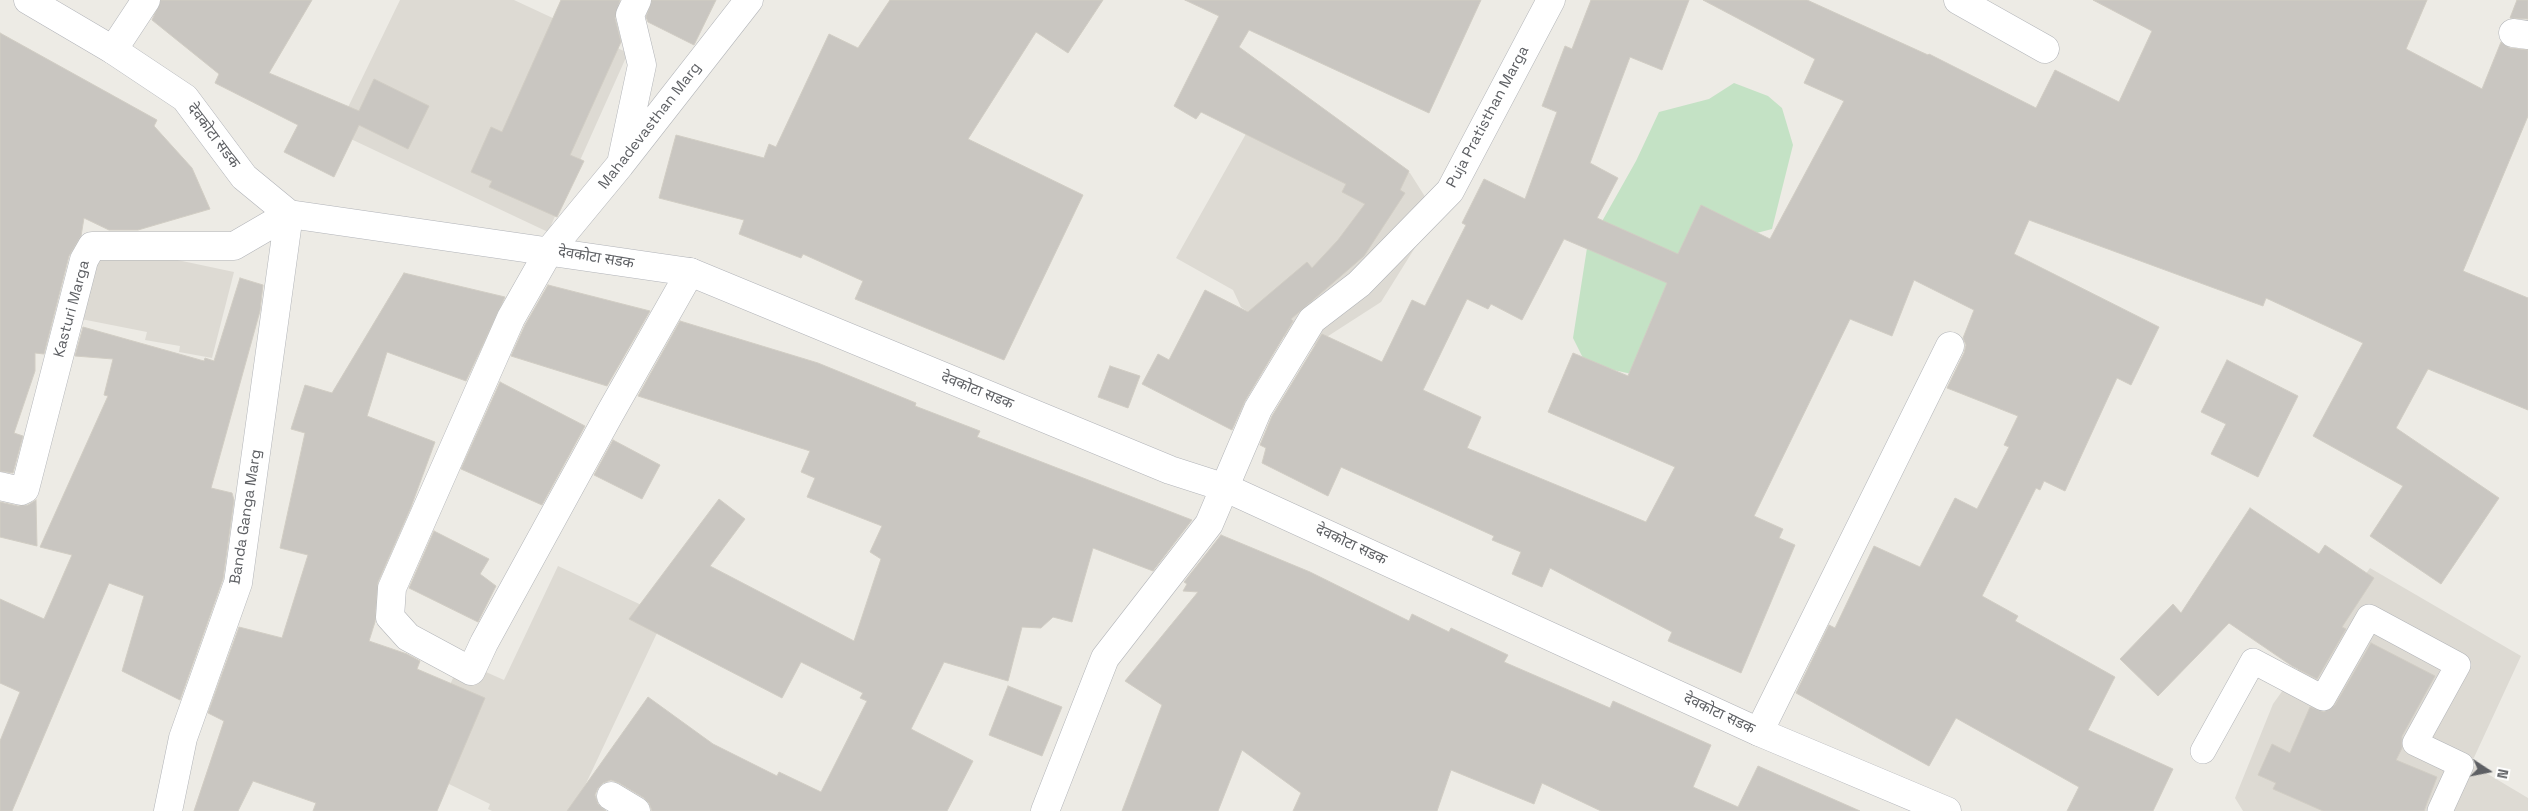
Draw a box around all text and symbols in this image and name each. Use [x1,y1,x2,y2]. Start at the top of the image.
street label: Puja Pratisthan Marga [1443,43,1533,191]
street label: Mahadevasthan Marg [595,59,705,193]
street label: देवकोटा सडक [183,100,243,172]
street label: देवकोटा सडक [557,243,635,273]
street label: Kasturi Marga [50,258,94,360]
street label: देवकोटा सडक [938,368,1016,414]
street label: Banda Ganga Marg [226,448,266,586]
street label: देवकोटा सडक [1312,521,1390,569]
street label: देवकोटा सडक [1680,690,1758,738]
north arrow [2463,746,2513,796]
text: N [2493,768,2512,780]

